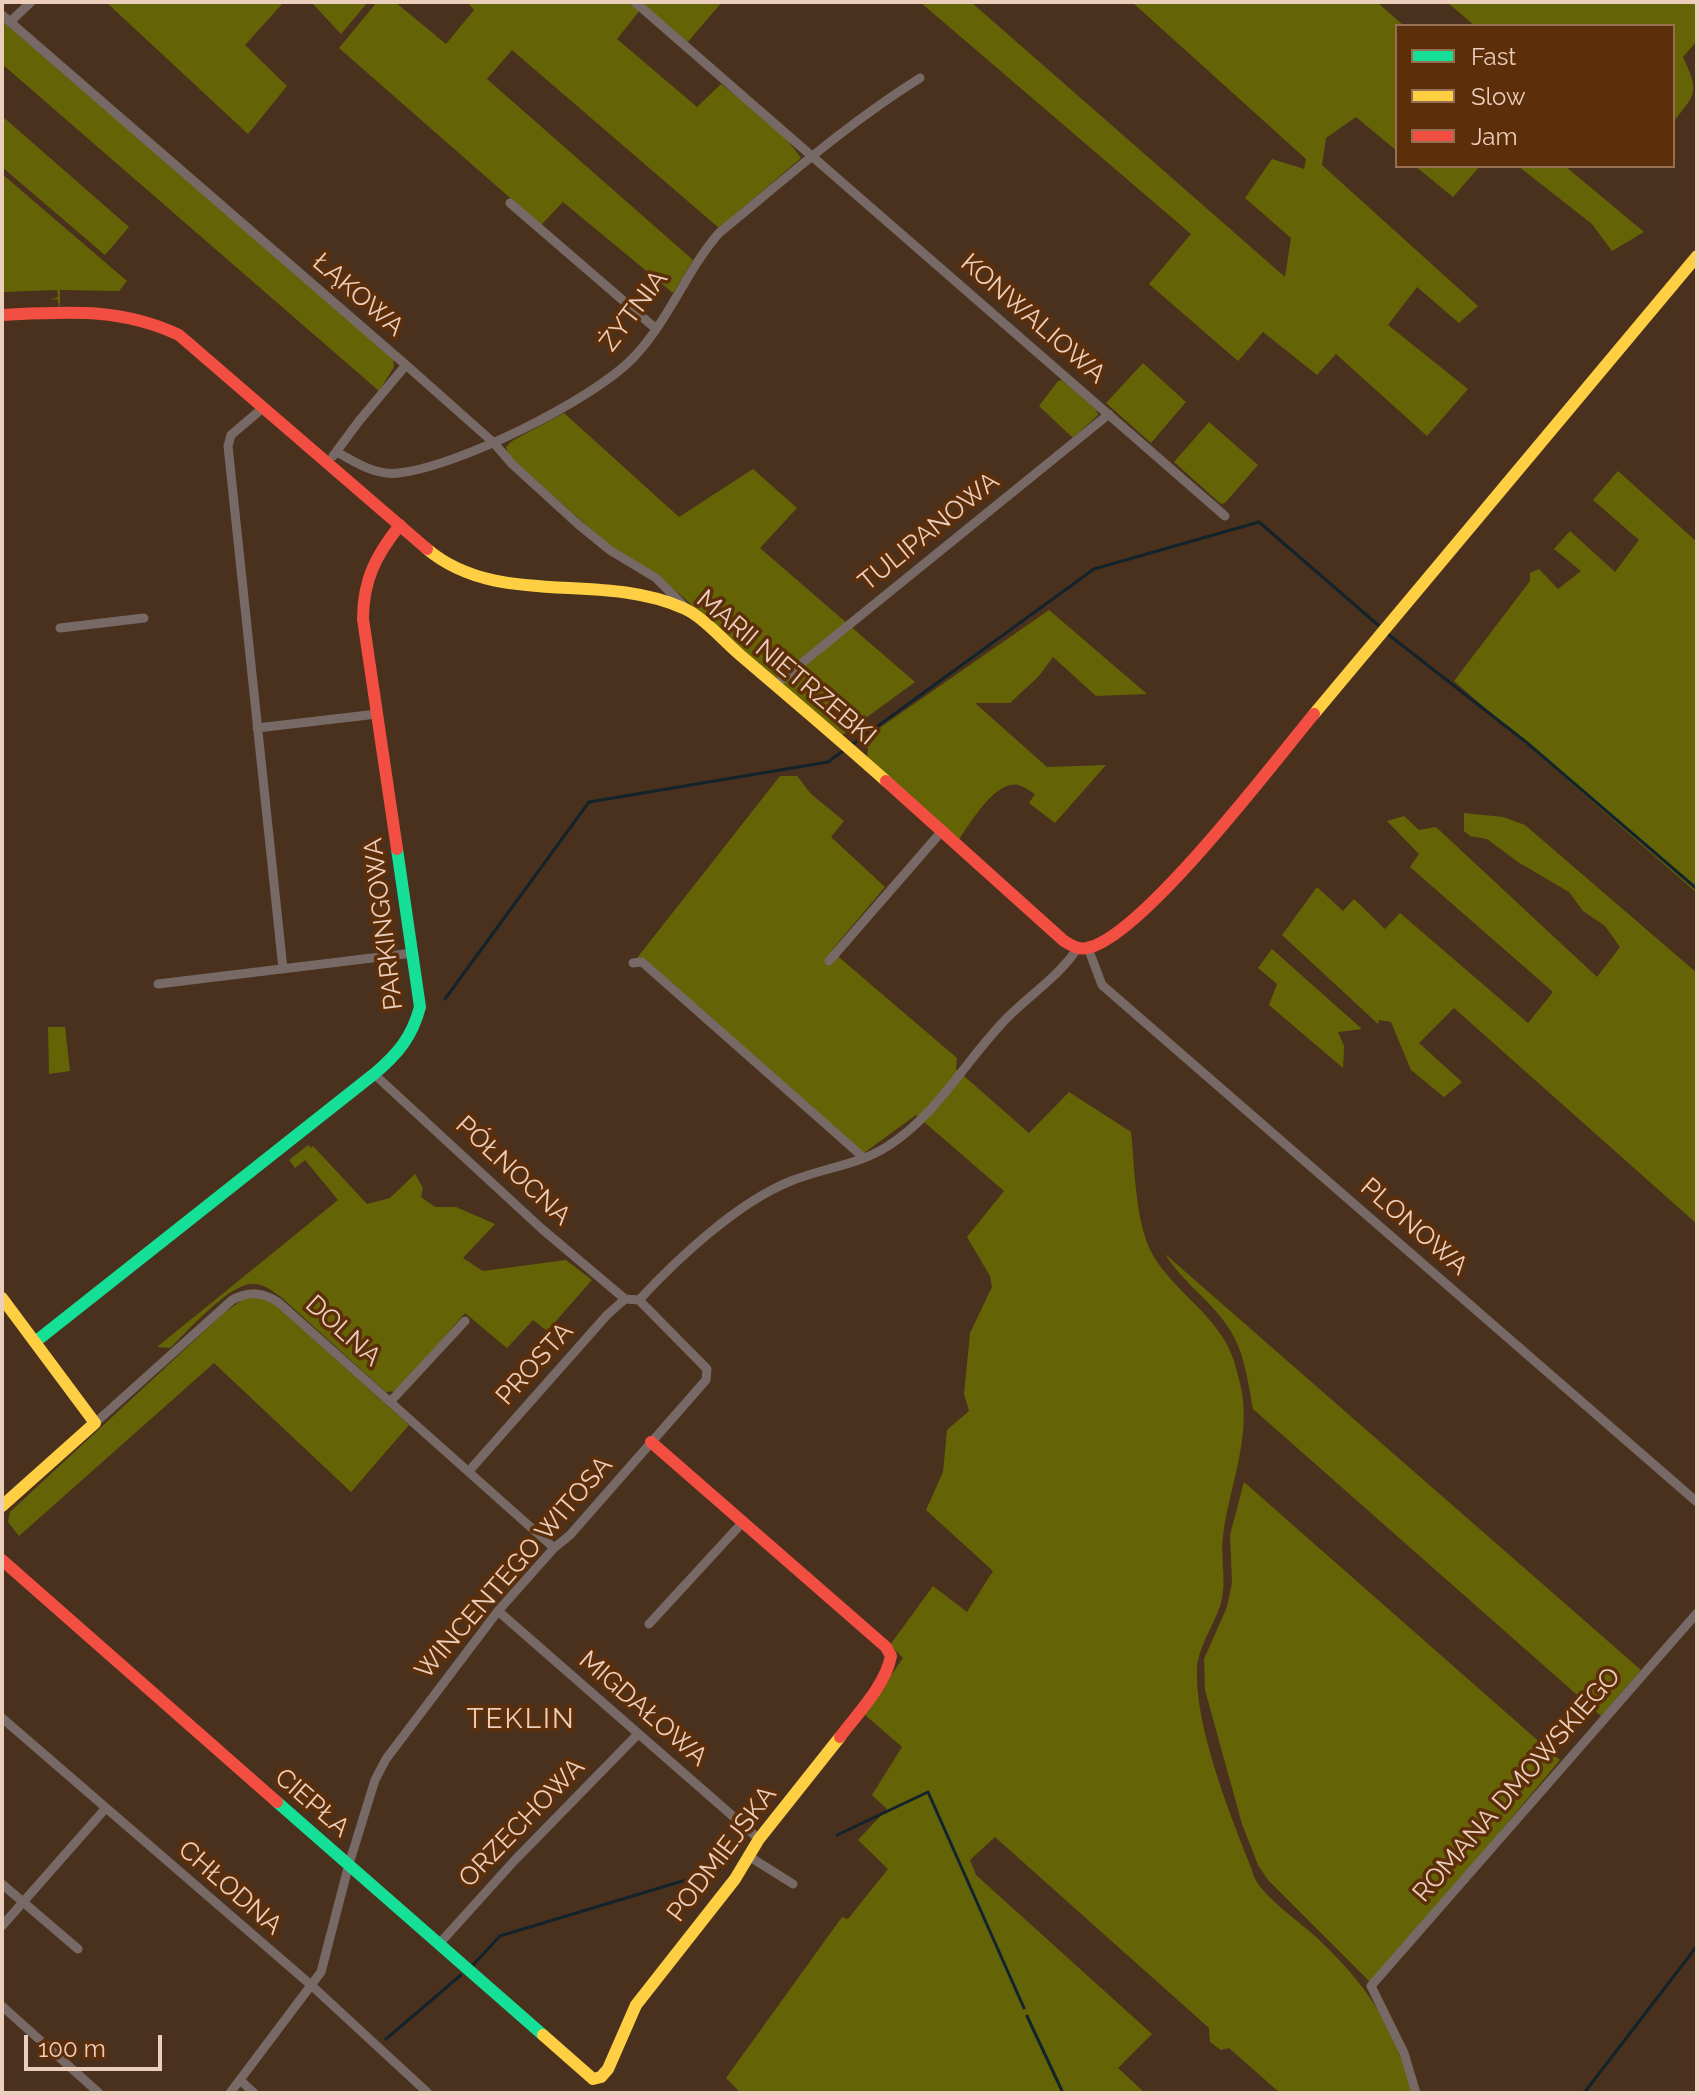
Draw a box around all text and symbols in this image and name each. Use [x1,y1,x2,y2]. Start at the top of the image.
legend [1395,24,1675,168]
text: Fast [1471,42,1516,71]
text: Slow [1471,82,1525,111]
text: Jam [1471,122,1517,151]
street label: ŁĄKOWA [306,247,410,343]
street label: KONWALIOWA [954,247,1112,391]
street label: ŻYTNIA [593,264,675,358]
street label: TULIPANOWA [852,466,1006,598]
street label: MARII NIETRZEBKI [690,584,882,752]
street label: PARKINGOWA [358,836,410,1012]
street label: PÓŁNOCNA [449,1110,577,1232]
street label: PLONOWA [1354,1172,1474,1282]
street label: DOLNA [299,1289,387,1373]
street label: PROSTA [490,1316,580,1412]
street label: WINCENTEGO WITOSA [409,1450,619,1686]
street label: MIGDAŁOWA [572,1645,714,1773]
street label: ROMANA DMOWSKIEGO [1407,1661,1627,1909]
district label: TEKLIN [466,1703,576,1737]
street label: ORZECHOWA [453,1752,591,1894]
street label: CIEPŁA [268,1762,356,1844]
street label: PODMIEJSKA [661,1780,783,1928]
street label: CHŁODNA [172,1834,288,1942]
scale bar [28,2019,166,2069]
text: 100 m [38,2034,106,2063]

